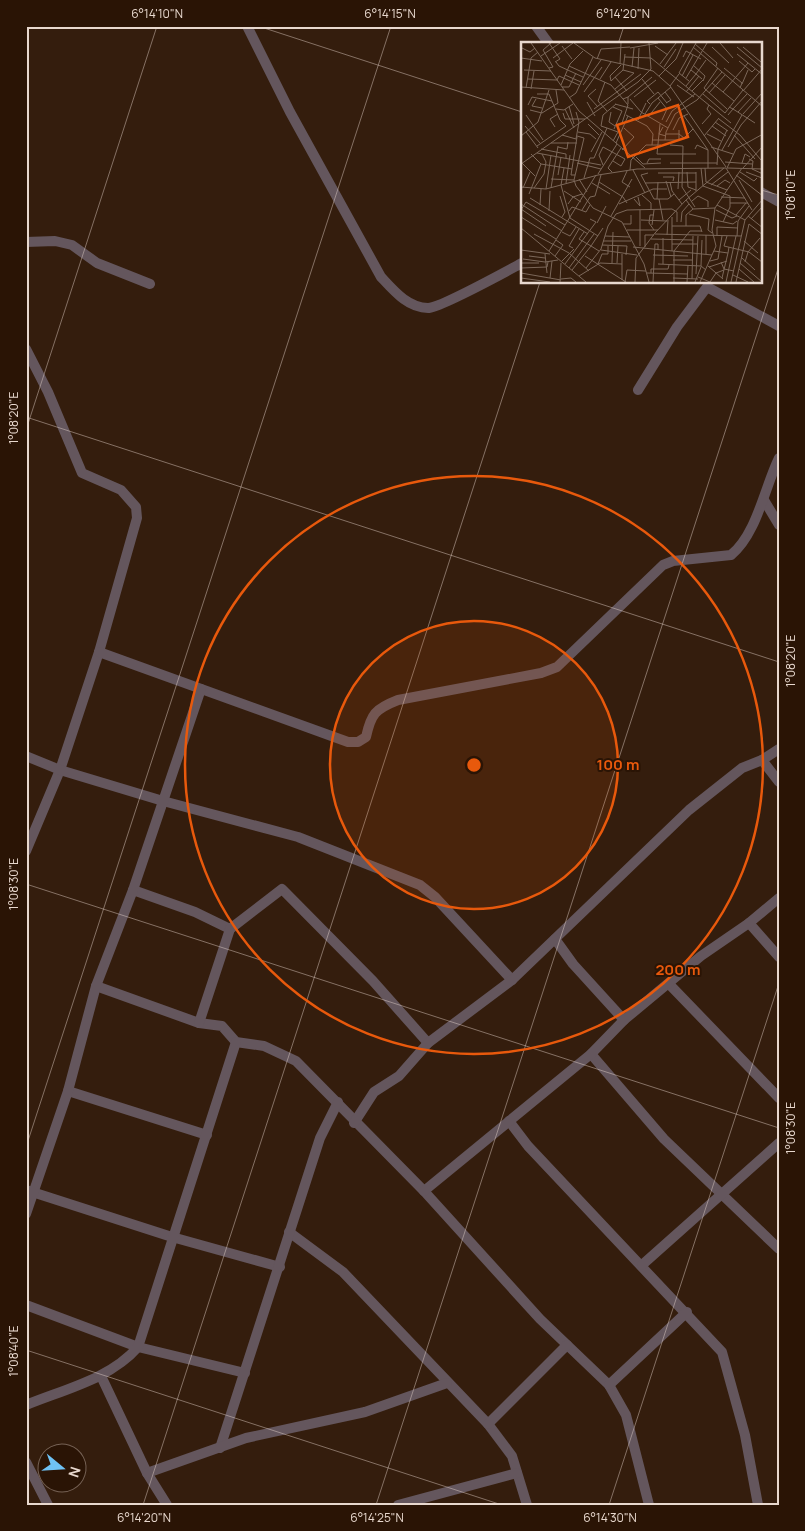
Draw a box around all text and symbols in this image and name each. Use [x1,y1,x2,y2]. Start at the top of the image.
text: 6°14'10"N [131,5,183,22]
text: 6°14'15"N [364,5,416,22]
text: 6°14'20"N [596,5,650,22]
inset map [521,42,762,284]
text: 1°08'10"E [782,170,799,220]
text: 1°08'20"E [5,392,22,444]
text: 1°08'20"E [782,635,799,687]
text: 100 m [597,754,639,775]
centre of rings [465,756,483,774]
text: 1°08'30"E [5,858,22,910]
text: 200 m [655,959,701,980]
text: 1°08'30"E [782,1102,799,1154]
text: 1°08'40"E [5,1325,22,1377]
north arrow [38,1444,88,1494]
text: N [64,1464,85,1480]
text: 6°14'20"N [117,1509,171,1526]
text: 6°14'25"N [350,1509,404,1526]
text: 6°14'30"N [583,1509,637,1526]

